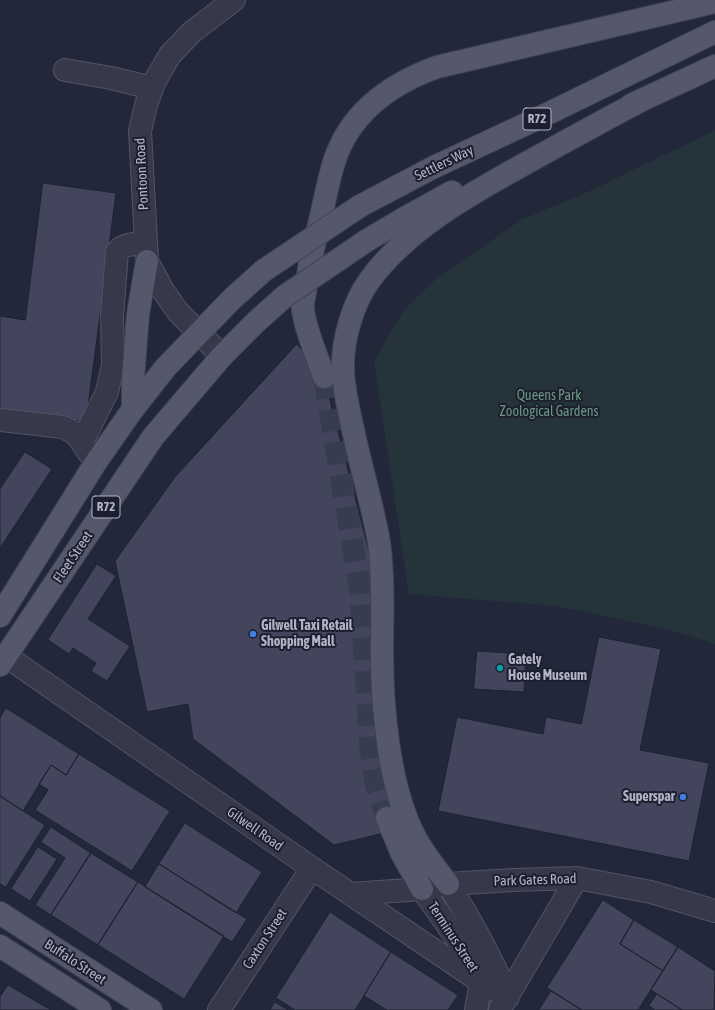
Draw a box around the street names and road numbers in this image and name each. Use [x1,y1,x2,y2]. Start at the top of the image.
road number: R72 [523,108,551,130]
street label: Pontoon Road [132,137,152,211]
street label: Settlers Way [412,142,476,184]
road number: R72 [92,496,120,518]
street label: Fleet Street [50,528,96,586]
street label: Gilwell Road [224,804,286,854]
street label: Park Gates Road [493,870,577,890]
street label: Terminus Street [424,899,482,975]
street label: Caxton Street [239,906,291,972]
street label: Buffalo Street [41,936,109,988]

